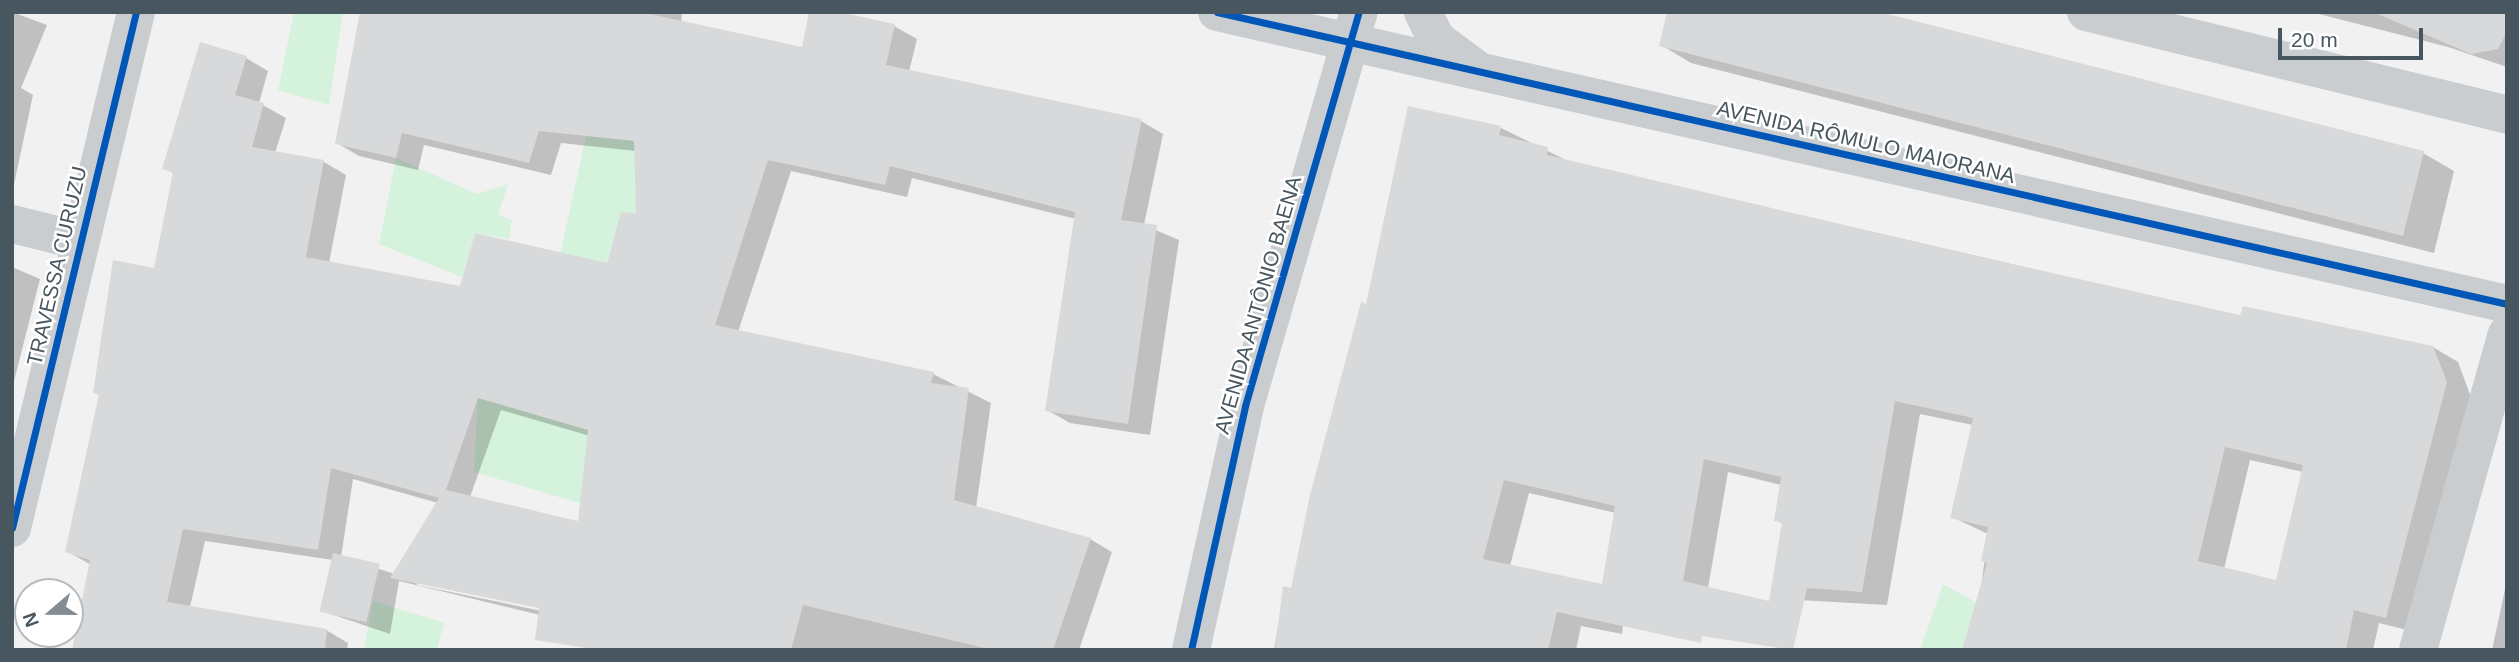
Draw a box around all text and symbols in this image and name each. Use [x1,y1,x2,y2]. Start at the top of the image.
scale bar [2281,14,2426,58]
text: 20 m [2291,28,2338,51]
street label: AVENIDA RÔMULO MAIORANA [1714,95,2018,189]
street label: TRAVESSA CURUZU [22,163,92,369]
street label: AVENIDA ANTÔNIO BAENA [1209,172,1307,438]
north arrow [14,578,84,648]
text: N [18,610,43,630]

